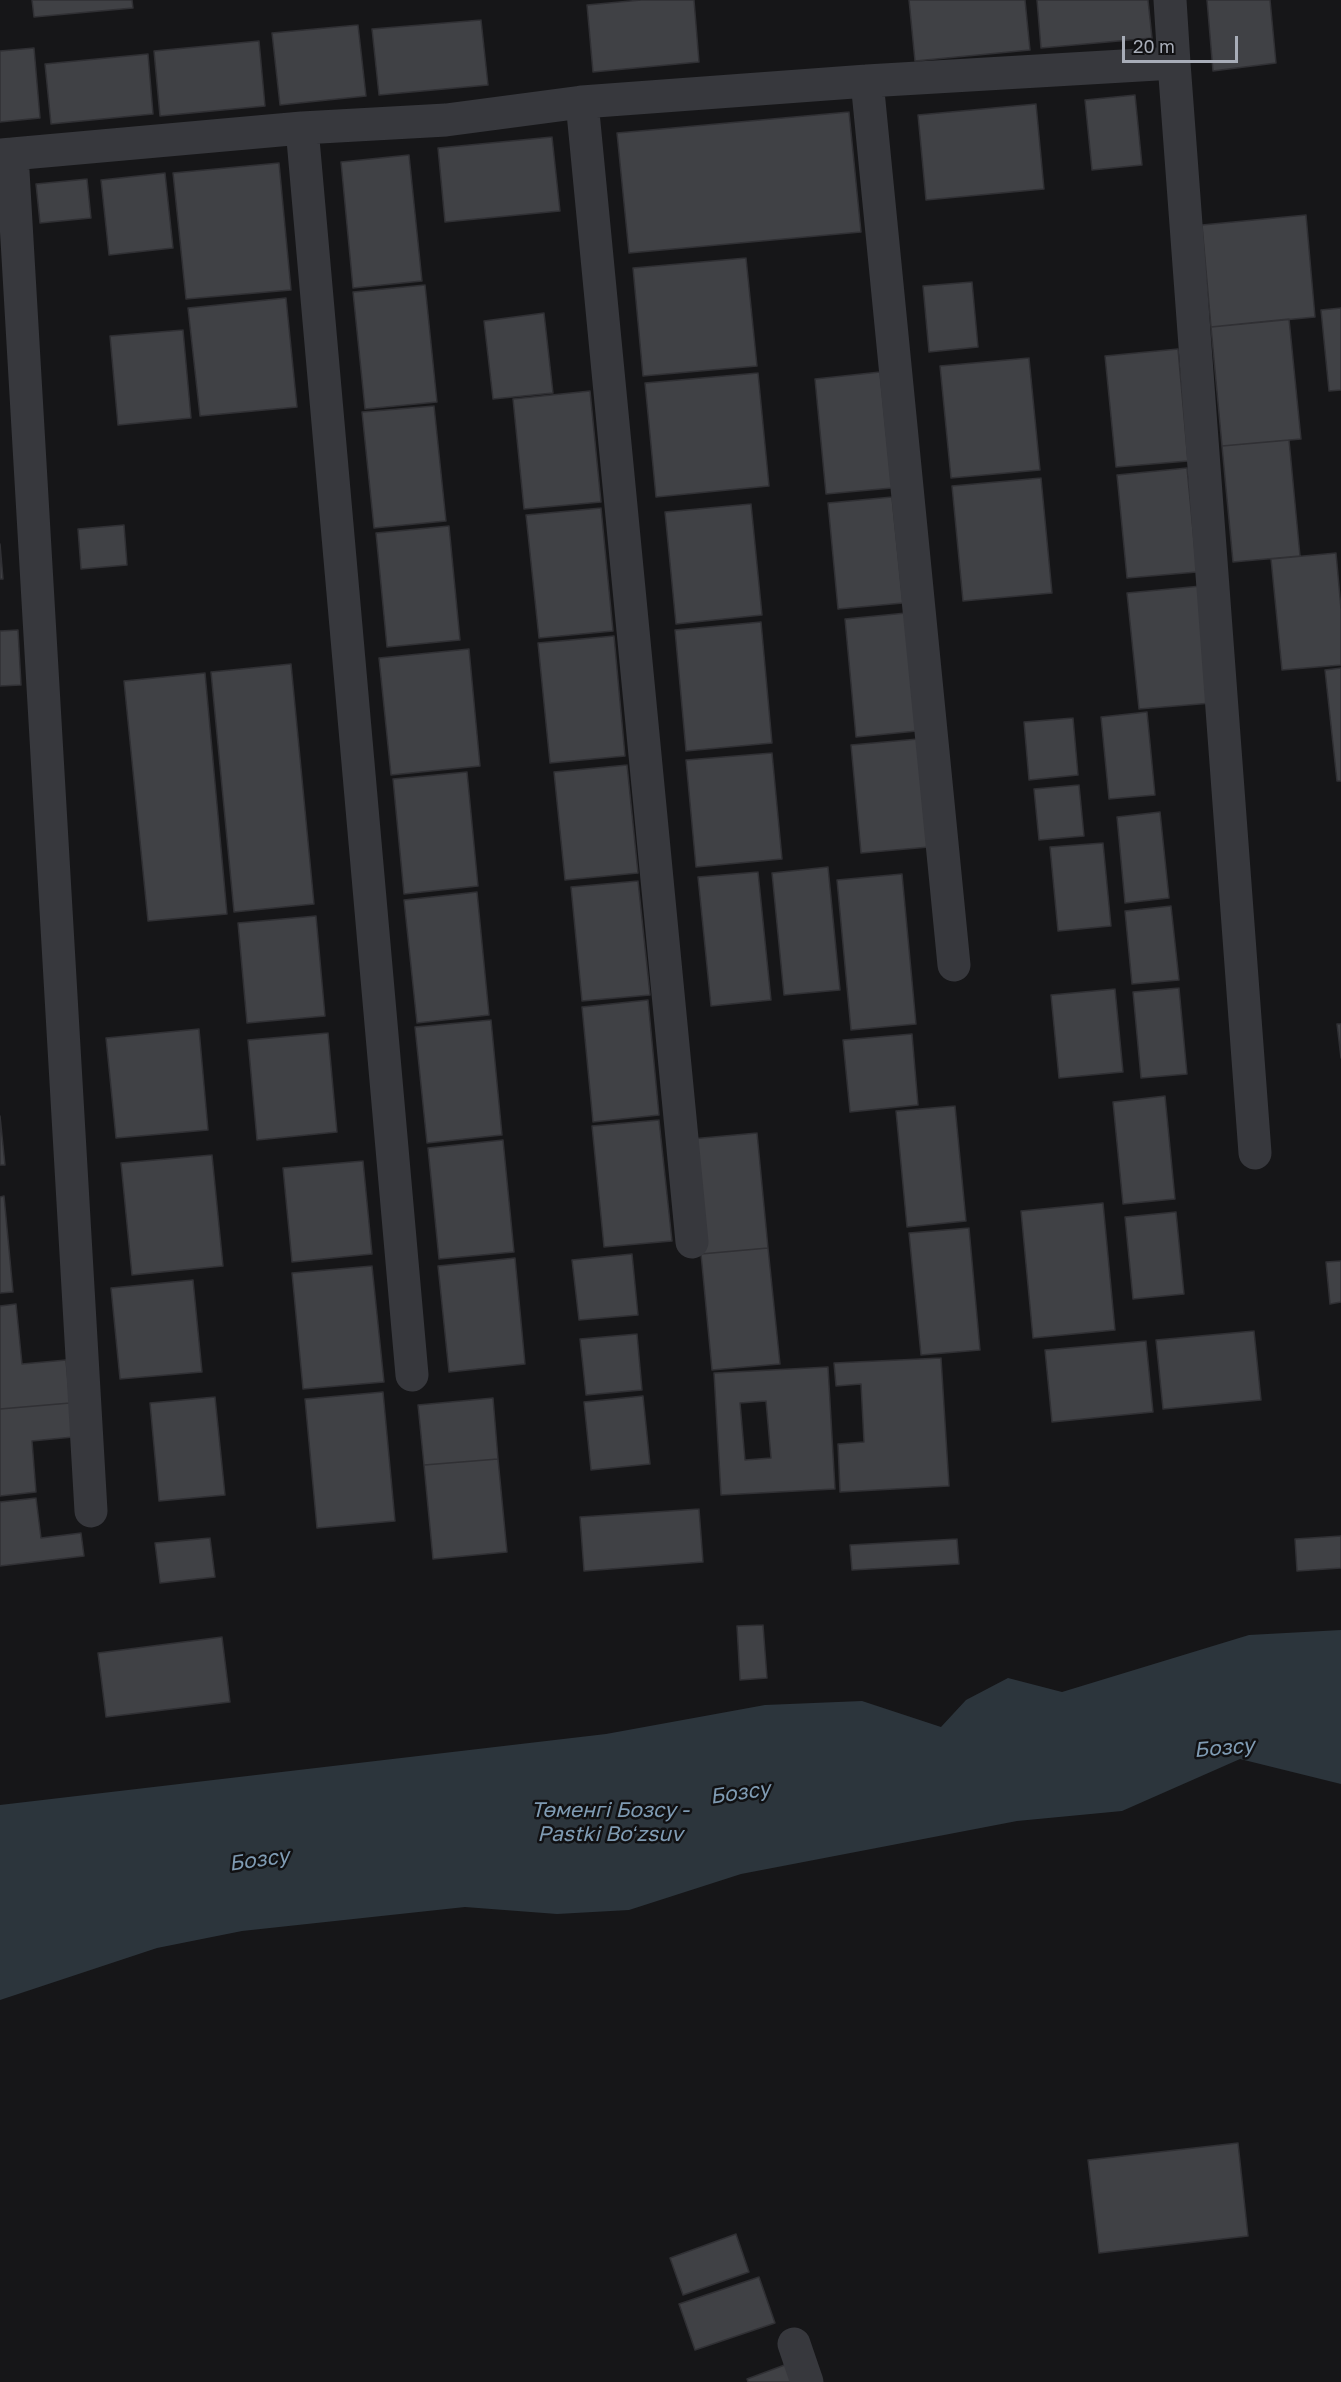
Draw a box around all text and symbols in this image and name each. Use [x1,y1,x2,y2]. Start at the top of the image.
scale bar [1125,24,1240,62]
text: 20 m [1133,35,1175,57]
water label: Бозсу [1193,1733,1255,1763]
water label: Бозсу [708,1776,772,1810]
water label: Төменгі Бозсу - Pastki Boʻzsuv [531,1797,689,1847]
water label: Бозсу [227,1843,291,1877]

